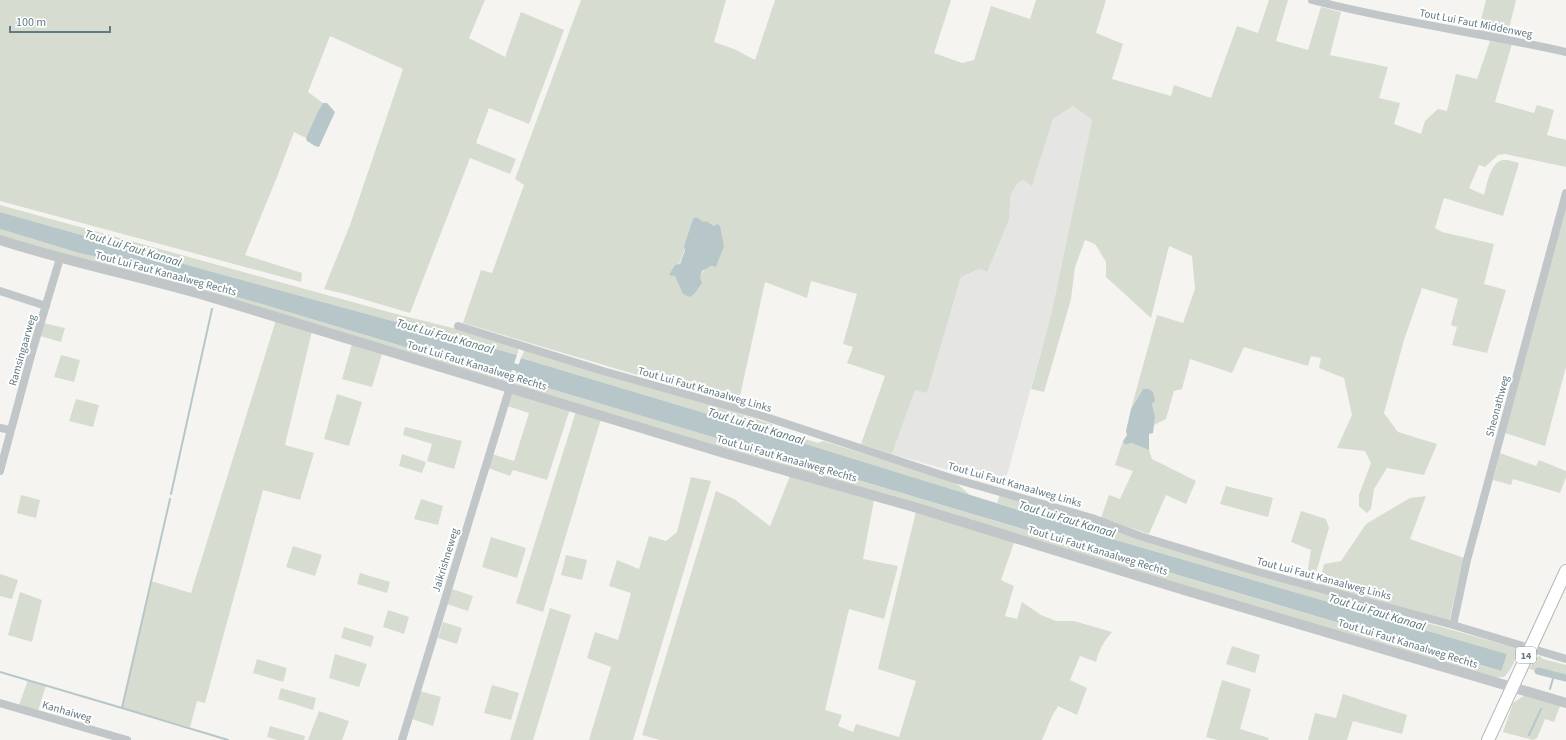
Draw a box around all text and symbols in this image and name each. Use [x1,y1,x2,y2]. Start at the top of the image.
street label: Tout Lui Faut Middenweg [1418,5,1534,42]
scale bar [10,8,110,34]
text: 100 m [16,14,46,31]
water label: Tout Lui Faut Kanaal [82,226,183,271]
street label: Tout Lui Faut Kanaalweg Rechts [94,247,238,300]
street label: Ramsingaarweg [5,312,40,388]
water label: Tout Lui Faut Kanaal [394,314,496,359]
street label: Tout Lui Faut Kanaalweg Rechts [405,337,549,394]
street label: Tout Lui Faut Kanaalweg Links [636,363,774,416]
street label: Sheonathweg [1482,373,1513,439]
water label: Tout Lui Faut Kanaal [705,404,806,449]
street label: Tout Lui Faut Kanaalweg Rechts [715,431,859,486]
street label: Tout Lui Faut Kanaalweg Links [946,458,1084,511]
water label: Tout Lui Faut Kanaal [1016,497,1117,542]
street label: Tout Lui Faut Kanaalweg Rechts [1026,522,1170,579]
street label: Jaikrishneweg [429,526,462,594]
street label: Tout Lui Faut Kanaalweg Links [1255,553,1393,604]
water label: Tout Lui Faut Kanaal [1326,590,1427,635]
street label: Tout Lui Faut Kanaalweg Rechts [1336,615,1480,672]
road number: 14 [1516,647,1536,663]
street label: Kanhaiweg [40,697,94,726]

